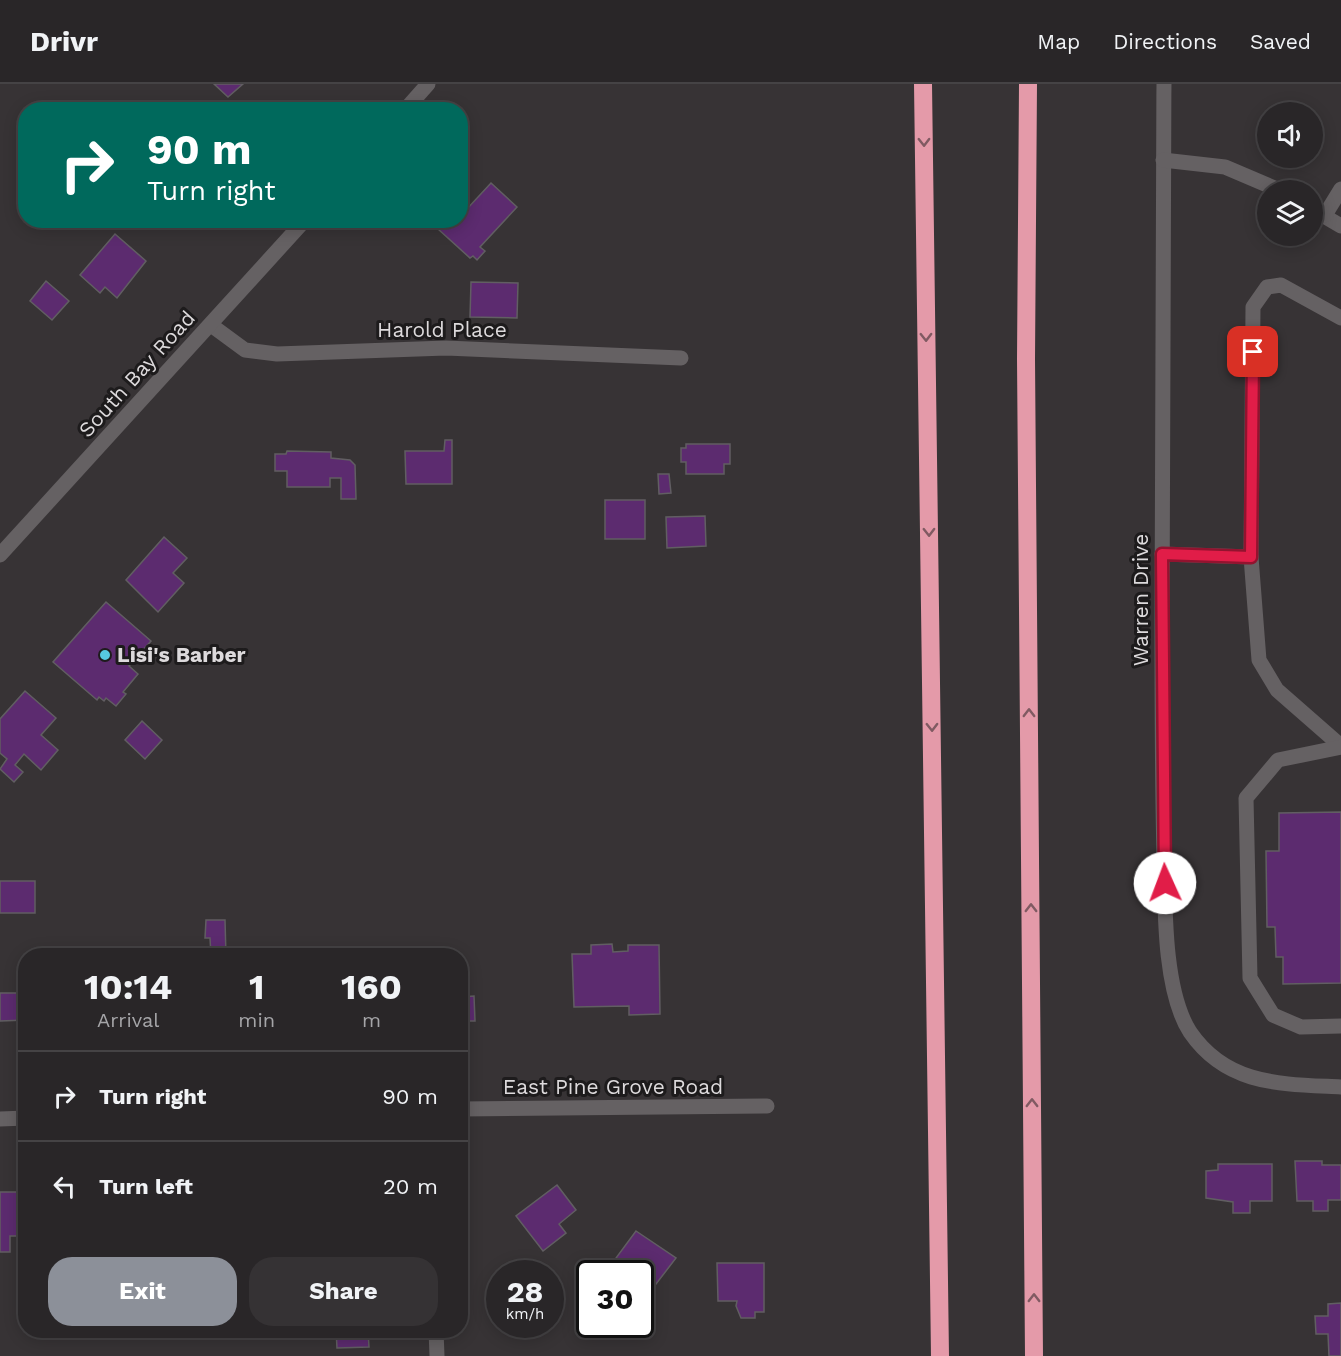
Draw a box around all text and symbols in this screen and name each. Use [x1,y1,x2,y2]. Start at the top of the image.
text: Drivr [30,25,98,58]
text: Map [1037,29,1080,54]
text: Directions [1113,29,1217,54]
text: Saved [1250,29,1311,54]
map controls [1257,102,1323,246]
button: sound [1257,102,1323,168]
text: 90 m [147,125,251,174]
icon: right [48,126,126,204]
one-way arrow [918,138,930,147]
text: Turn right [147,175,276,207]
button: layers [1257,180,1323,246]
street label: South Bay Road [73,305,200,442]
street label: Harold Place [377,317,507,342]
pin [1227,326,1278,377]
one-way arrow [920,333,933,342]
icon: arrive [1236,335,1269,368]
one-way arrow [923,528,935,537]
street label: Warren Drive [1128,534,1153,666]
place label: Lisi's Barber [117,642,246,667]
marker: Lisi's Barber [98,648,112,662]
one-way arrow [1023,708,1035,717]
one-way arrow [925,723,938,732]
position arrow [1133,851,1197,915]
one-way arrow [1025,903,1037,912]
text: 10:14 [84,966,172,1008]
text: 1 [249,966,264,1008]
text: 160 [341,966,402,1008]
text: Arrival [97,1008,159,1032]
text: min [238,1008,275,1032]
text: m [362,1008,381,1032]
street label: East Pine Grove Road [503,1074,723,1099]
icon: right [48,1080,81,1113]
text: Turn right [99,1084,206,1109]
text: 90 m [382,1084,438,1109]
one-way arrow [1026,1098,1038,1107]
icon: left [48,1170,81,1203]
text: Turn left [99,1174,193,1199]
text: 20 m [383,1174,438,1199]
button: Exit [48,1257,237,1326]
button: Share [249,1257,438,1326]
speed limit sign: 30 [576,1260,654,1338]
text: 28 [507,1274,543,1309]
one-way arrow [1028,1293,1040,1302]
text: km/h [506,1305,544,1323]

